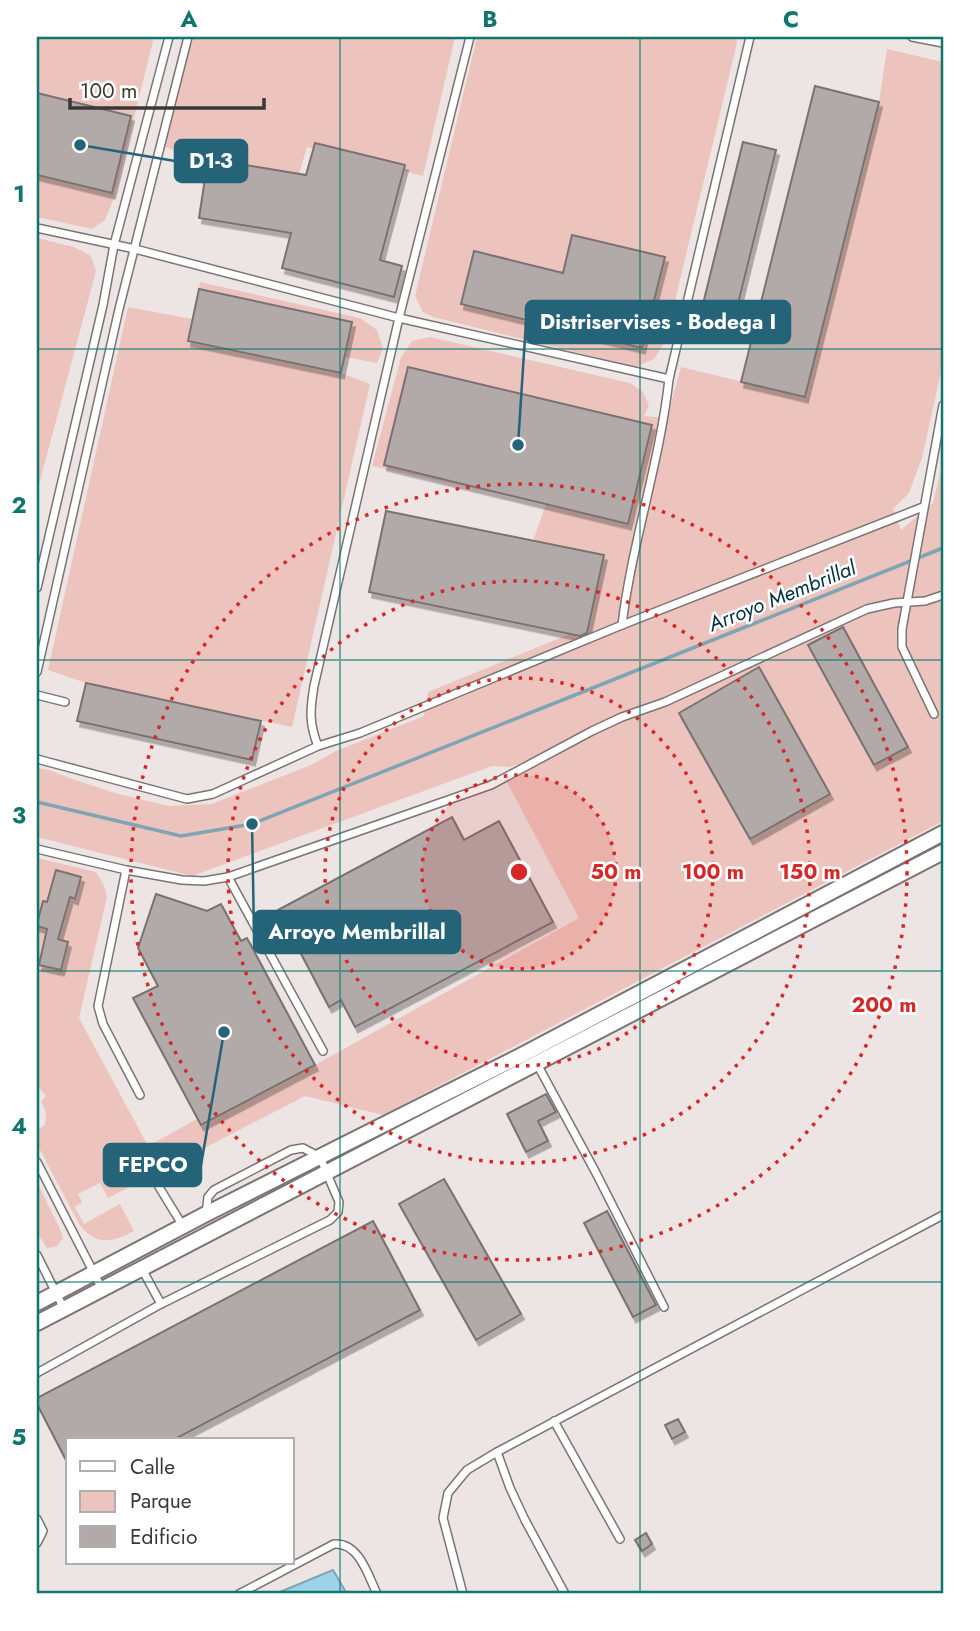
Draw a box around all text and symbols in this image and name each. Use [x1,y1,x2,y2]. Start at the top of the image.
text: A [180,2,198,36]
text: B [482,2,498,36]
text: C [783,2,799,36]
scale bar [70,66,264,110]
text: 100 m [80,76,137,106]
callout: D1-3 [175,140,247,182]
text: D1-3 [189,146,233,176]
text: 1 [13,177,25,211]
callout: Distriservises - Bodega I [526,301,790,343]
text: Distriservises - Bodega I [540,307,776,337]
text: 2 [11,488,27,522]
water label: Arroyo Membrillal [703,552,861,640]
text: 3 [12,798,26,832]
text: 50 m [591,857,641,887]
text: 100 m [682,857,744,887]
text: 150 m [779,857,841,887]
centre of rings [507,860,531,884]
callout: Arroyo Membrillal [254,911,460,953]
text: Arroyo Membrillal [267,917,446,947]
text: 200 m [851,990,917,1020]
text: 4 [11,1109,27,1143]
callout: FEPCO [104,1144,201,1186]
text: FEPCO [118,1150,188,1180]
text: 5 [12,1420,26,1454]
legend [66,1438,294,1564]
text: Calle [130,1452,175,1482]
text: Parque [130,1486,192,1516]
text: Edificio [130,1522,197,1552]

